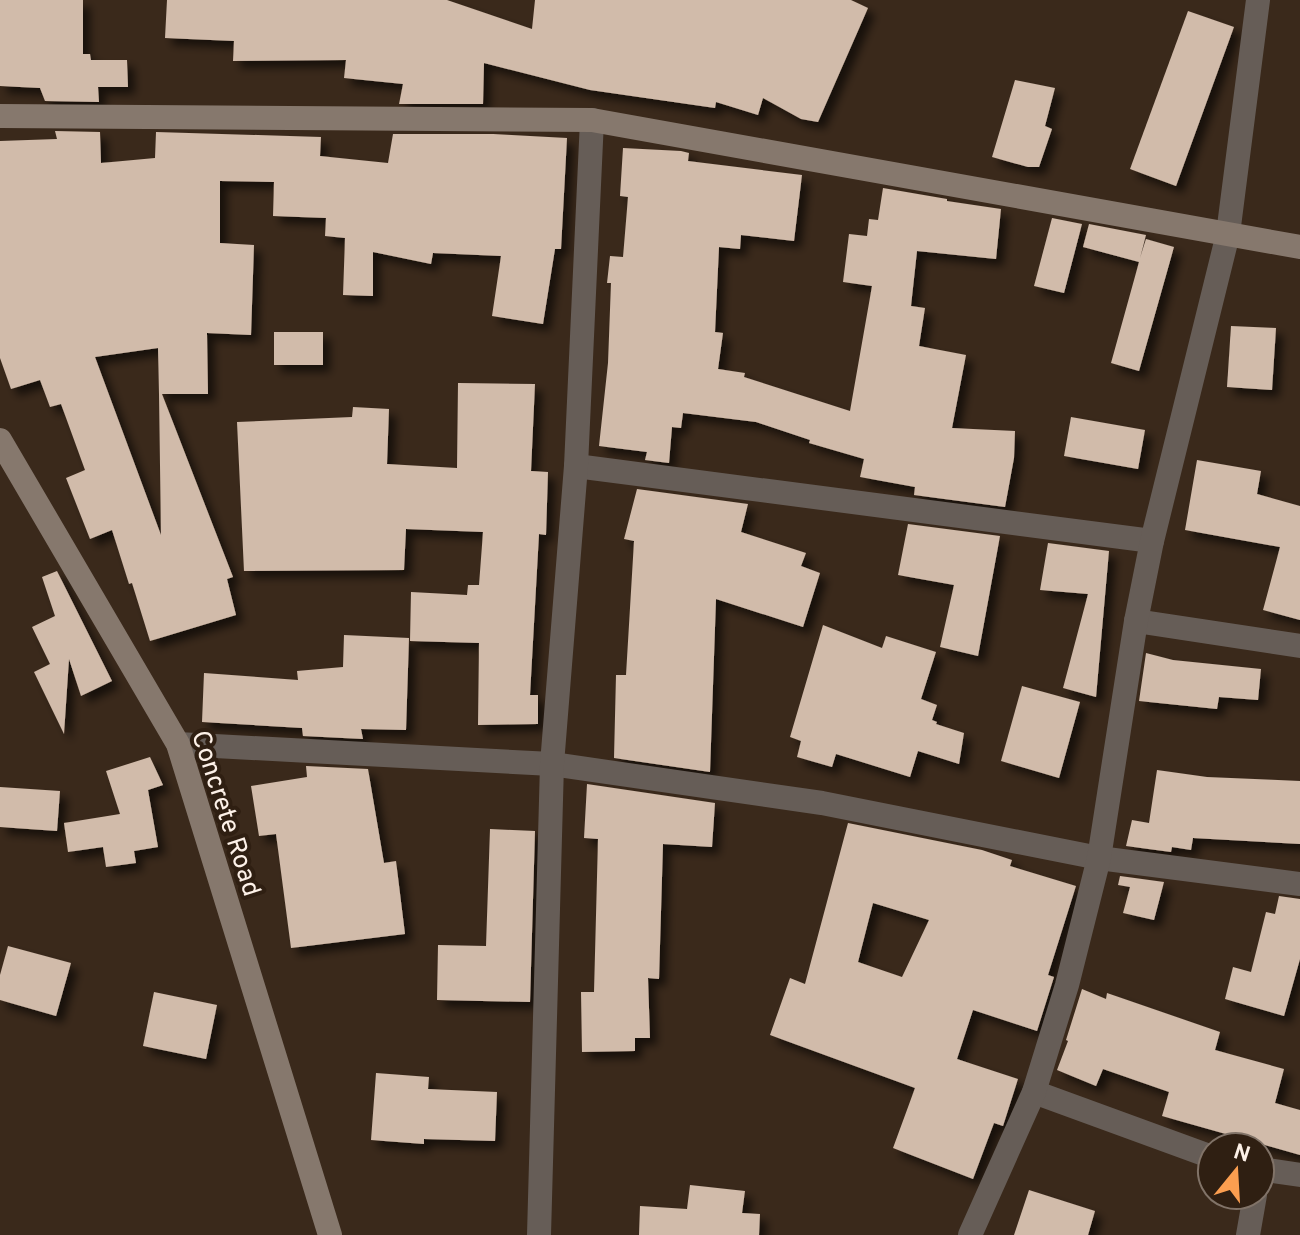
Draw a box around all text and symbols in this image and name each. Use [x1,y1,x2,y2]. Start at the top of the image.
street label: Concrete Road [182,727,267,901]
north arrow [1196,1131,1276,1211]
text: N [1230,1139,1253,1170]

